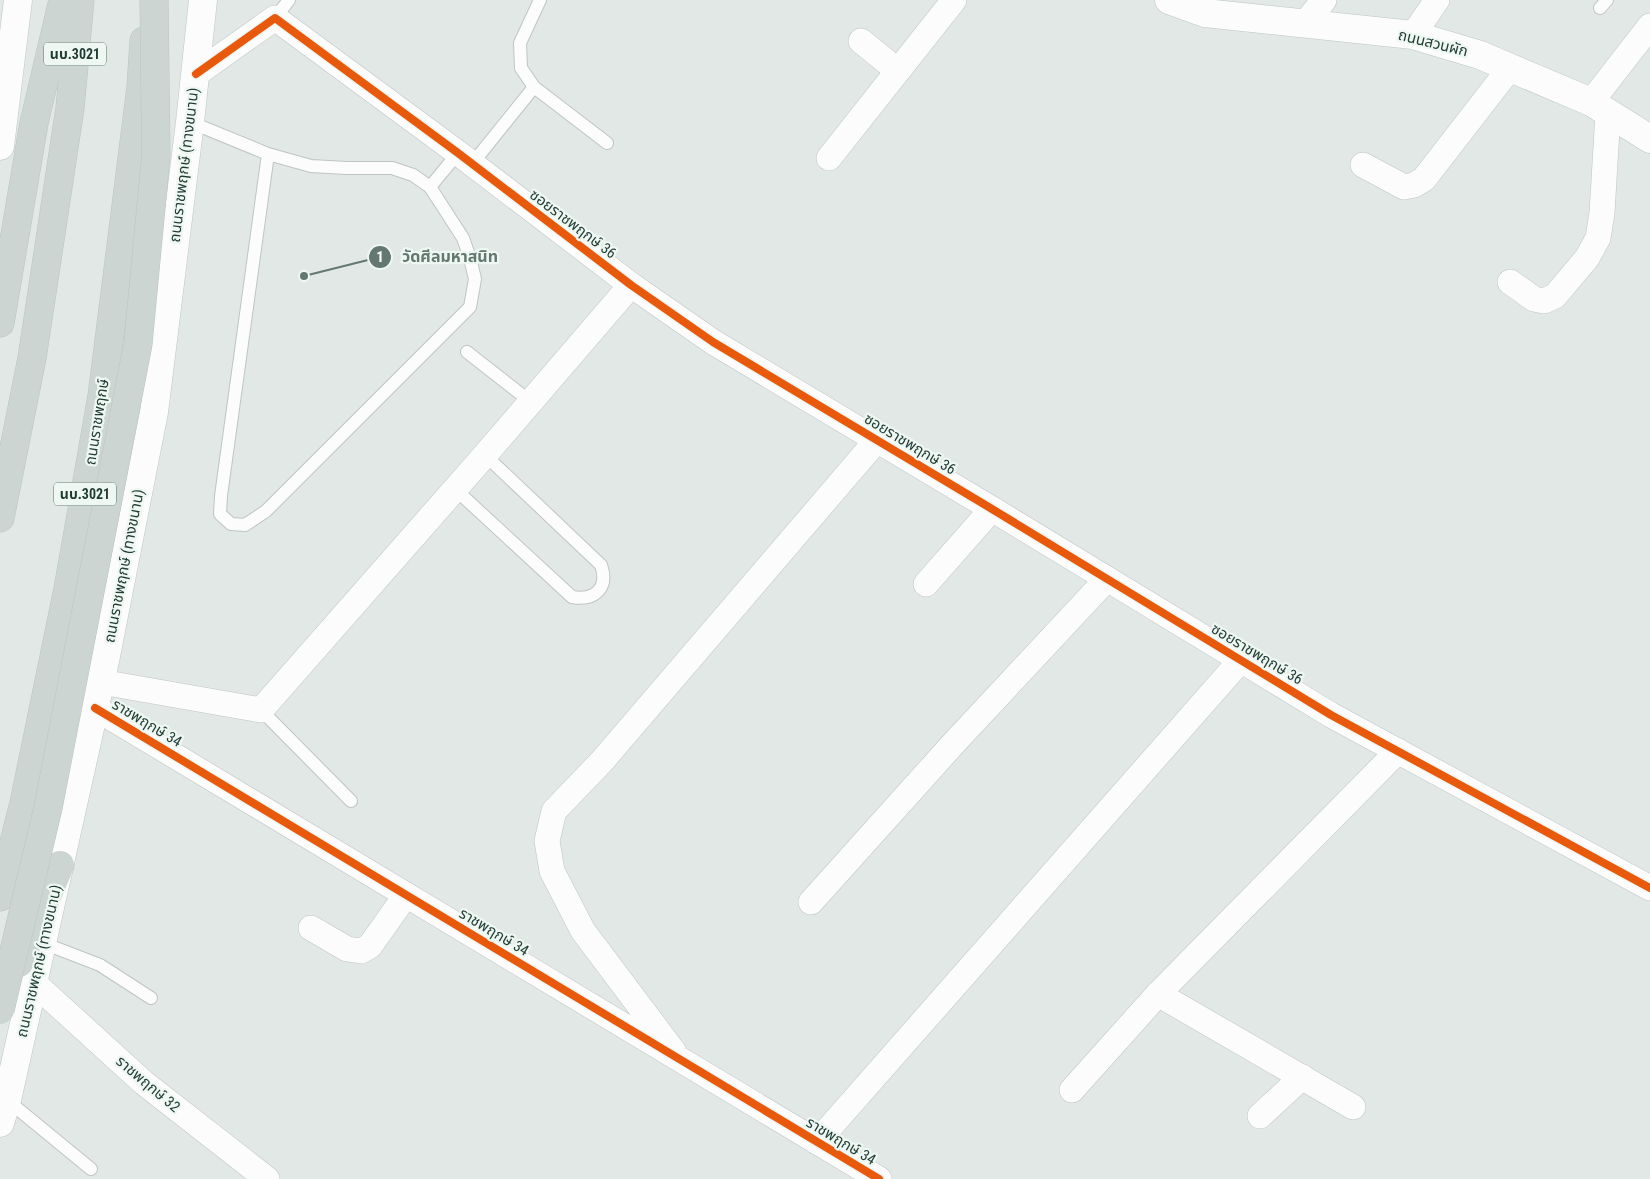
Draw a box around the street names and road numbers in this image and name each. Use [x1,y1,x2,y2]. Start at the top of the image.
street label: ถนนสวนผัก [1396,26,1470,60]
road number: นบ.3021 [44,42,106,66]
street label: ถนนราชพฤกษ์ (ทางขนาน) [166,86,202,244]
street label: ซอยราชพฤกษ์ 36 [526,186,620,262]
street label: ถนนราชพฤกษ์ [81,377,113,466]
street label: ซอยราชพฤกษ์ 36 [861,410,959,478]
road number: นบ.3021 [54,482,116,506]
street label: ถนนราชพฤกษ์ (ทางขนาน) [100,488,148,644]
street label: ซอยราชพฤกษ์ 36 [1208,620,1306,688]
street label: ราชพฤกษ์ 34 [109,695,185,751]
street label: ถนนราชพฤกษ์ (ทางขนาน) [13,883,65,1039]
street label: ราชพฤกษ์ 34 [456,904,532,960]
street label: ราชพฤกษ์ 32 [112,1052,184,1116]
street label: ราชพฤกษ์ 34 [803,1113,879,1169]

